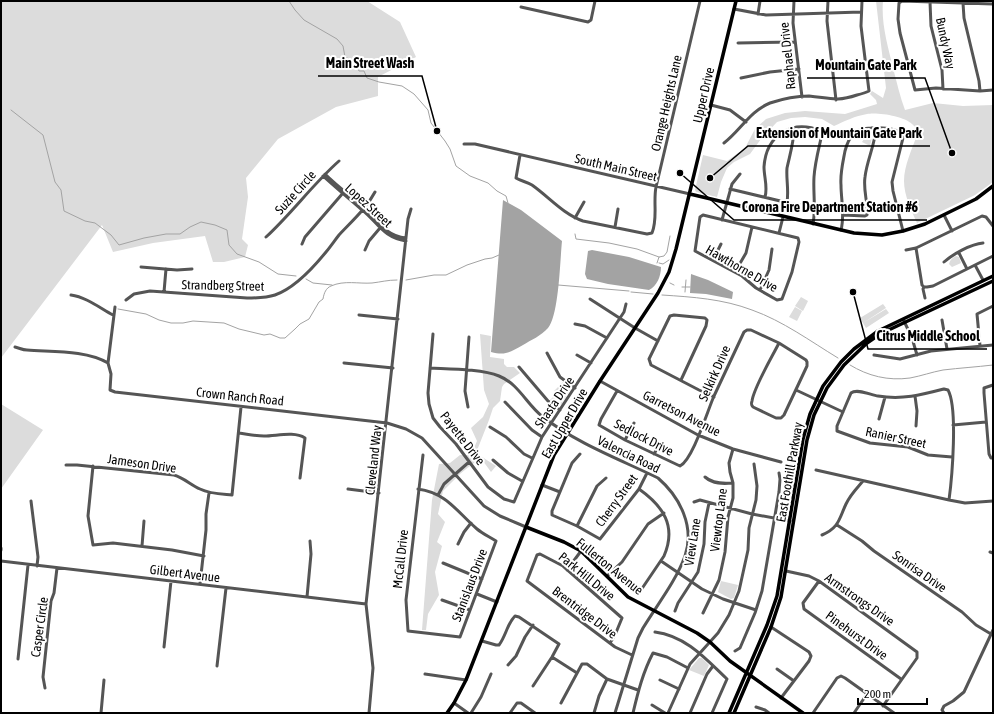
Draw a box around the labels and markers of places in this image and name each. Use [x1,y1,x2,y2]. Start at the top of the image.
callout: Main Street Wash [318,50,422,76]
callout: Mountain Gate Park [807,52,925,78]
callout: Extension of Mountain Gate Park [748,120,930,146]
callout: Corona Fire Department Station #6 [734,194,927,220]
callout: Citrus Middle School [868,323,987,349]

